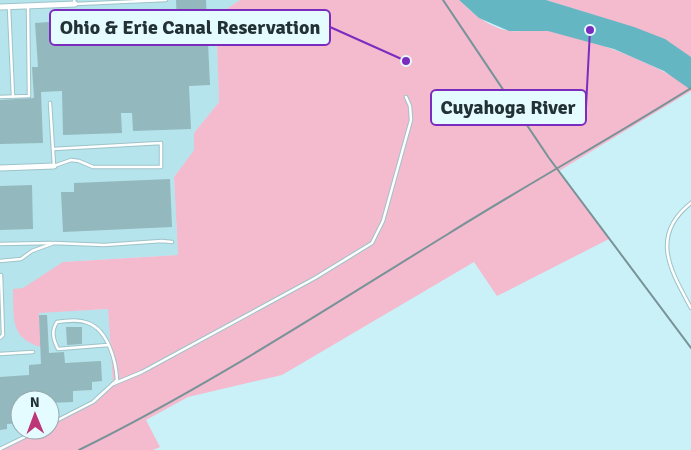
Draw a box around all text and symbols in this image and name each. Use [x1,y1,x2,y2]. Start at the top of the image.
callout: Ohio & Erie Canal Reservation [50,10,330,45]
text: Ohio & Erie Canal Reservation [60,15,320,40]
callout: Cuyahoga River [431,90,586,125]
text: Cuyahoga River [440,95,576,120]
north arrow [10,390,60,440]
text: N [30,394,40,411]

